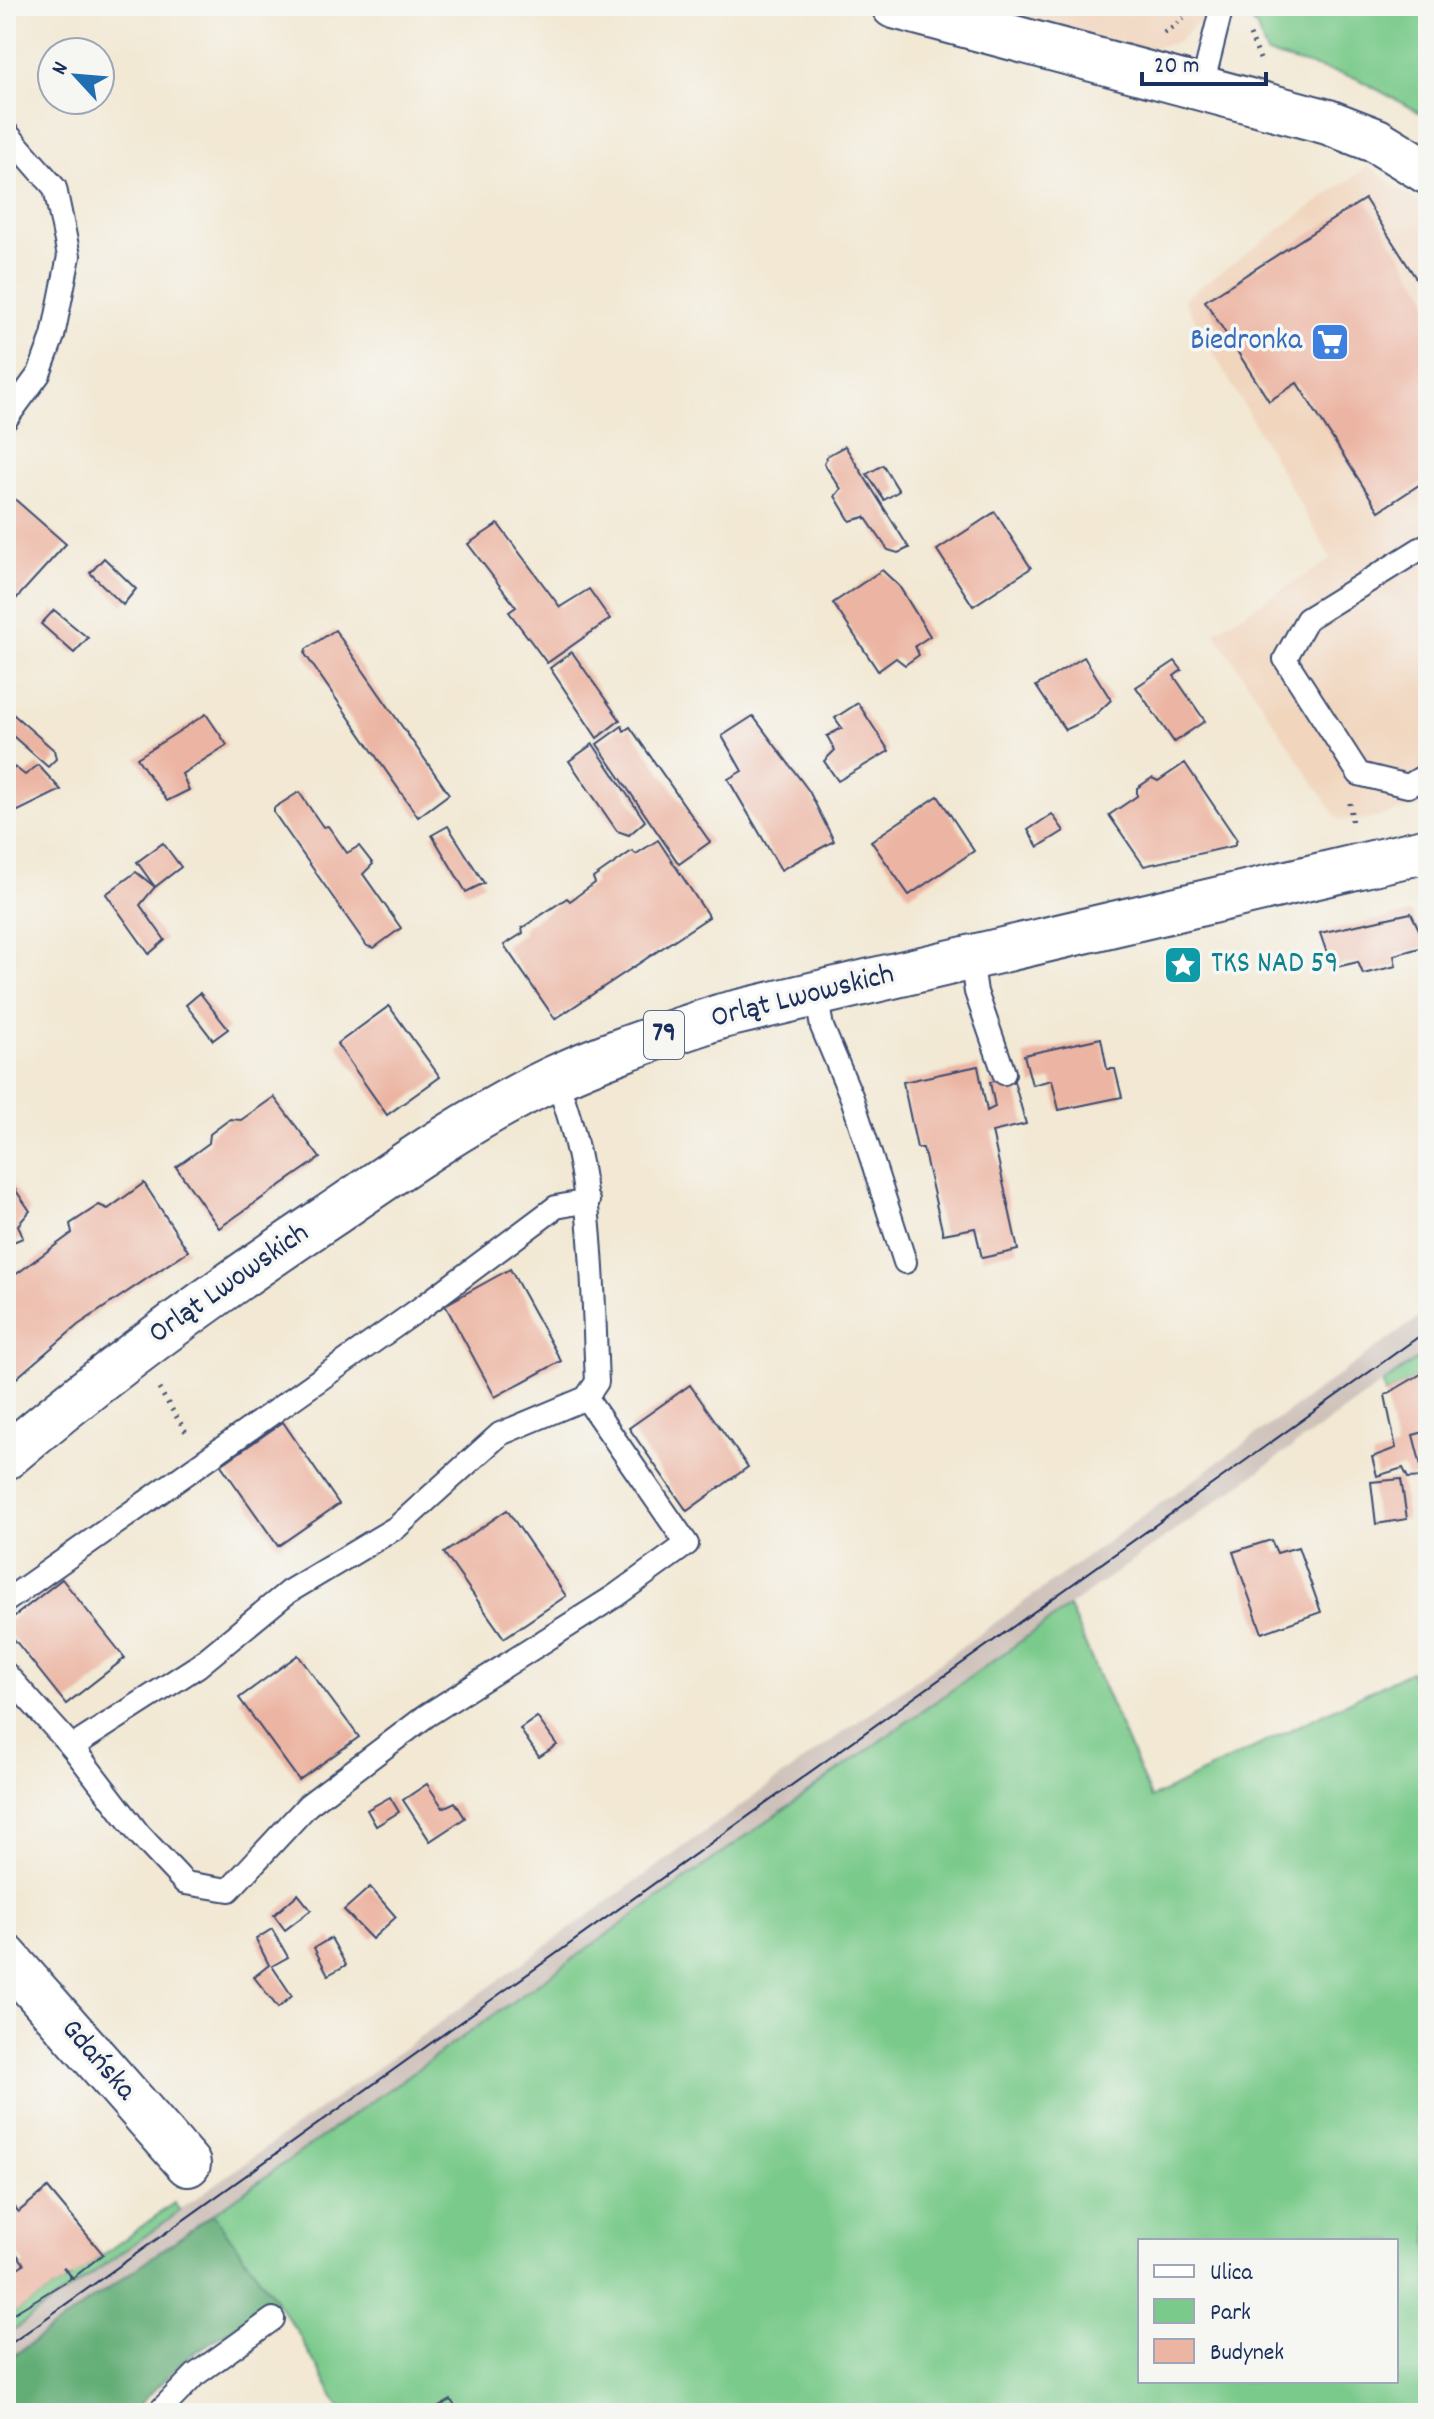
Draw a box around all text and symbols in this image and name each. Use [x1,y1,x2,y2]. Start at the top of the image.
north arrow [36,36,116,116]
scale bar [1142,36,1266,86]
text: 20 m [1154,50,1200,84]
text: N [45,57,78,80]
place label: Biedronka [1190,321,1303,364]
supermarket icon: Biedronka [1309,321,1351,363]
place icon: TKS NAD 59 [1162,944,1204,986]
place label: TKS NAD 59 [1211,944,1338,987]
street label: Orląt Lwowskich [707,954,899,1042]
road number: 79 [644,1011,684,1059]
street label: Orląt Lwowskich [141,1214,319,1356]
street label: Gdańska [49,2011,145,2112]
legend [1138,2239,1398,2383]
text: Ulica [1210,2257,1253,2291]
text: Park [1210,2297,1251,2331]
text: Budynek [1210,2337,1284,2371]

